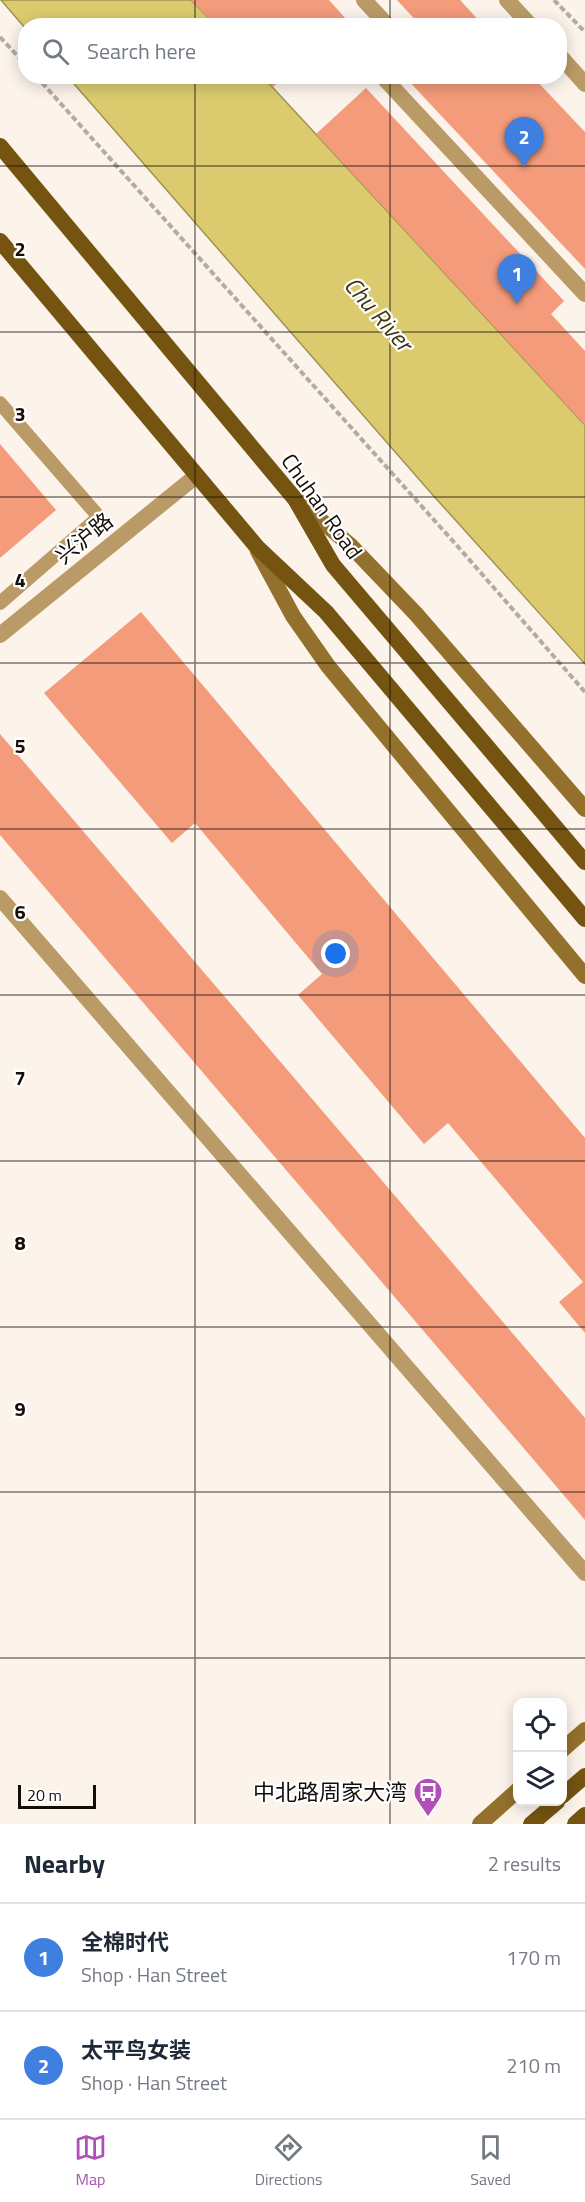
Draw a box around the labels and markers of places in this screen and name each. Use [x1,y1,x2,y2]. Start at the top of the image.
pin: 2 [504,118,544,167]
pin: 1 [498,254,536,304]
place label: 中北路周家大湾 [253,1775,407,1809]
bus stop icon: 中北路周家大湾 [412,1776,444,1818]

